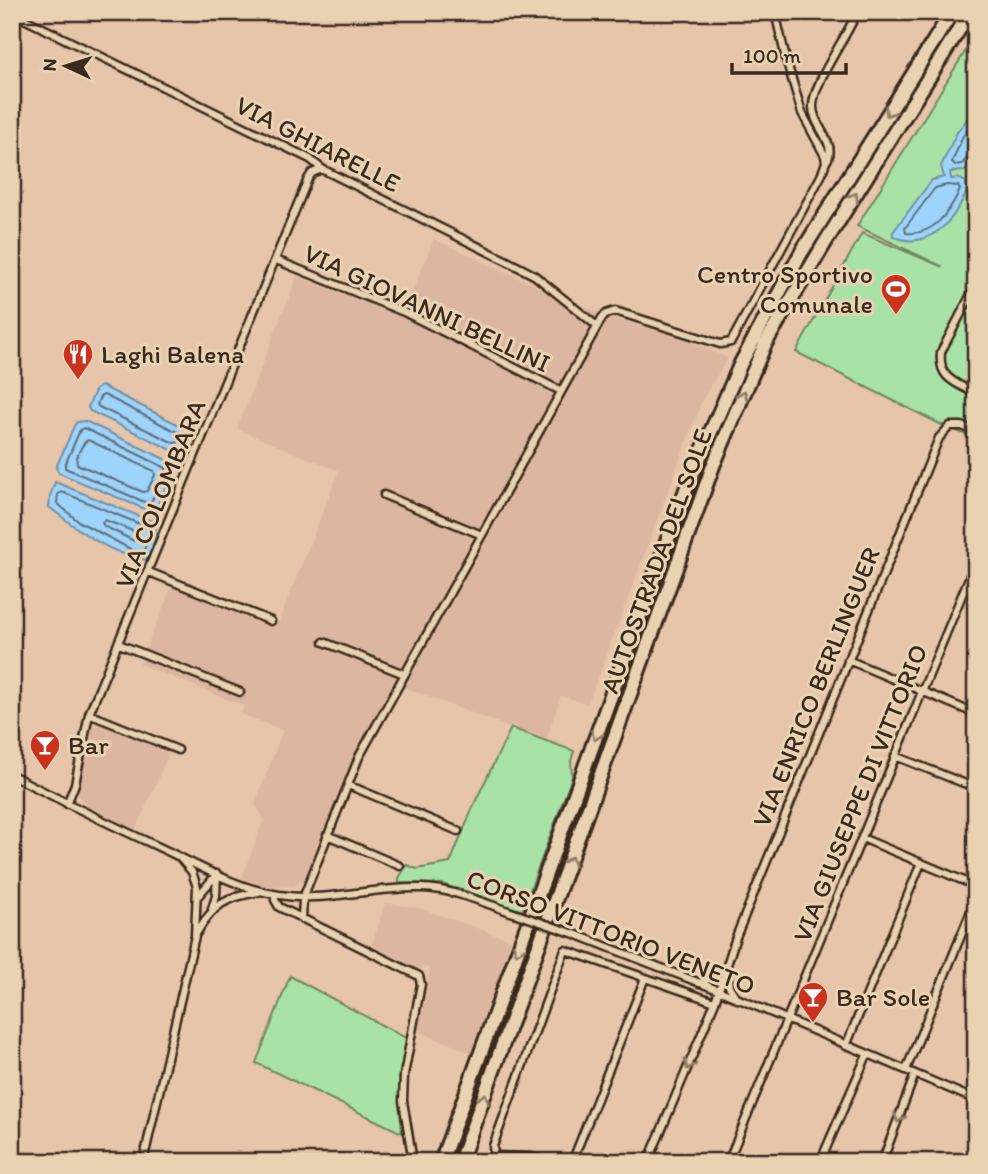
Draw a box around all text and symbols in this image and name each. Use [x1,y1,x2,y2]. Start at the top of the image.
north arrow [32,32,102,102]
scale bar [732,32,846,76]
text: 100 m [743,43,801,68]
text: N [38,58,61,72]
street label: VIA GHIARELLE [230,89,406,199]
one-way arrow [885,104,898,117]
one-way arrow [845,191,858,204]
street label: VIA GIOVANNI BELLINI [299,237,555,379]
place label: Centro Sportivo Comunale [697,258,873,320]
sports icon: Centro Sportivo Comunale [879,272,913,316]
restaurant icon: Laghi Balena [61,337,95,381]
place label: Laghi Balena [101,338,244,370]
one-way arrow [735,390,749,402]
street label: VIA COLOMBARA [107,394,213,593]
street label: AUTOSTRADA DEL SOLE [593,424,719,698]
street label: VIA ENRICO BERLINGUER [745,542,887,832]
street label: VIA GIUSEPPE DI VITTORIO [786,639,934,947]
bar icon: Bar [28,728,62,772]
place label: Bar [68,729,109,761]
one-way arrow [590,730,604,742]
one-way arrow [561,855,575,867]
street label: CORSO VITTORIO VENETO [462,862,760,1002]
one-way arrow [512,944,526,956]
bar icon: Bar Sole [796,980,830,1024]
place label: Bar Sole [836,981,930,1013]
one-way arrow [683,1059,697,1071]
one-way arrow [475,1092,489,1104]
one-way arrow [893,1111,907,1123]

